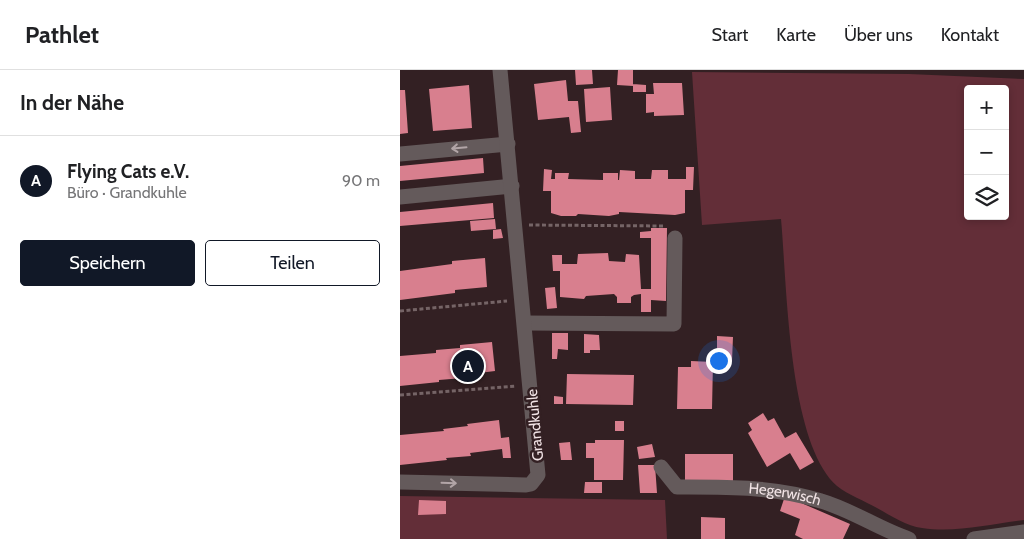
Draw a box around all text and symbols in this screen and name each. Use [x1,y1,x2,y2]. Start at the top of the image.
text: Pathlet [25,20,99,49]
text: Start [712,24,748,46]
text: Karte [776,24,816,46]
text: Über uns [844,24,913,46]
text: Kontakt [941,24,999,46]
map controls [964,85,1009,220]
button: + [964,85,1009,130]
text: In der Nähe [20,90,124,115]
button: − [964,130,1009,175]
one-way arrow [452,144,468,153]
text: Flying Cats e.V. [67,160,189,183]
text: A [31,171,41,190]
text: 90 m [342,171,380,190]
button: layers [964,175,1009,220]
text: Büro · Grandkuhle [67,183,187,202]
button: Speichern [20,240,195,286]
button: Teilen [205,240,380,286]
pin: A [452,347,484,385]
your location [706,348,732,374]
street label: Grandkuhle [523,388,547,462]
one-way arrow [440,478,456,488]
street label: Hegerwisch [748,479,823,509]

